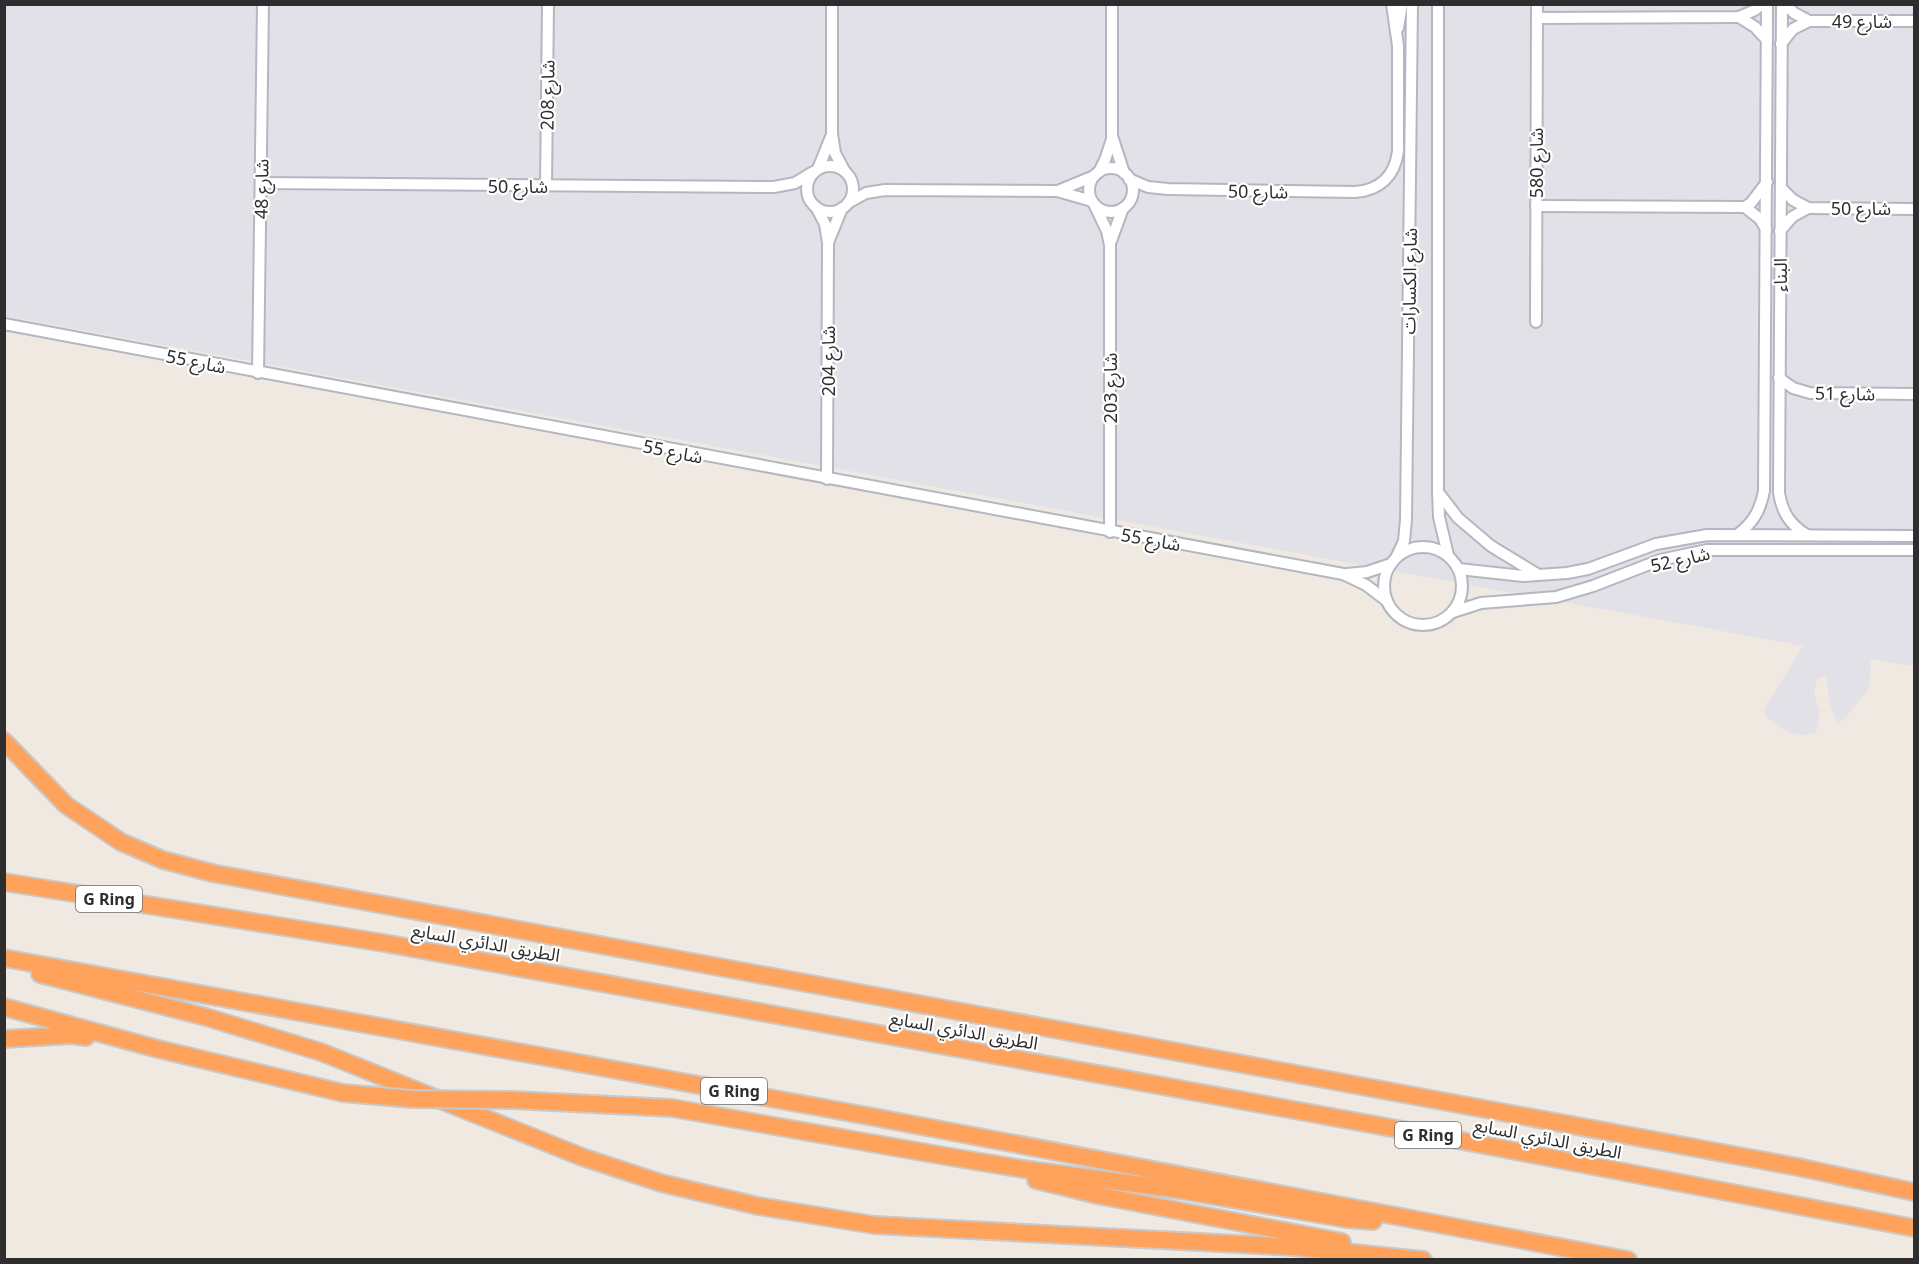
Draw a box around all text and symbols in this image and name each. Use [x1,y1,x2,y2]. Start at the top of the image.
street label: شارع 49 [1832,9,1892,36]
street label: شارع 208 [534,59,563,131]
street label: شارع 580 [1524,128,1551,198]
street label: شارع 48 [248,159,277,219]
street label: شارع 50 [488,174,548,201]
street label: شارع 50 [1228,178,1288,207]
street label: شارع 50 [1831,196,1891,223]
street label: شارع الكسارات [1396,227,1425,335]
street label: البناء [1768,258,1792,292]
street label: شارع 204 [816,326,843,396]
street label: شارع 55 [164,343,228,381]
street label: شارع 203 [1098,353,1125,423]
street label: شارع 51 [1815,380,1875,409]
street label: شارع 55 [641,433,705,471]
street label: شارع 55 [1119,522,1183,559]
street label: شارع 52 [1648,541,1713,580]
road number: G Ring [76,886,142,912]
street label: الطريق الدائري السابع [410,917,562,970]
street label: الطريق الدائري السابع [888,1005,1040,1058]
road number: G Ring [701,1078,767,1104]
street label: الطريق الدائري السابع [1472,1112,1624,1167]
road number: G Ring [1395,1122,1461,1148]

